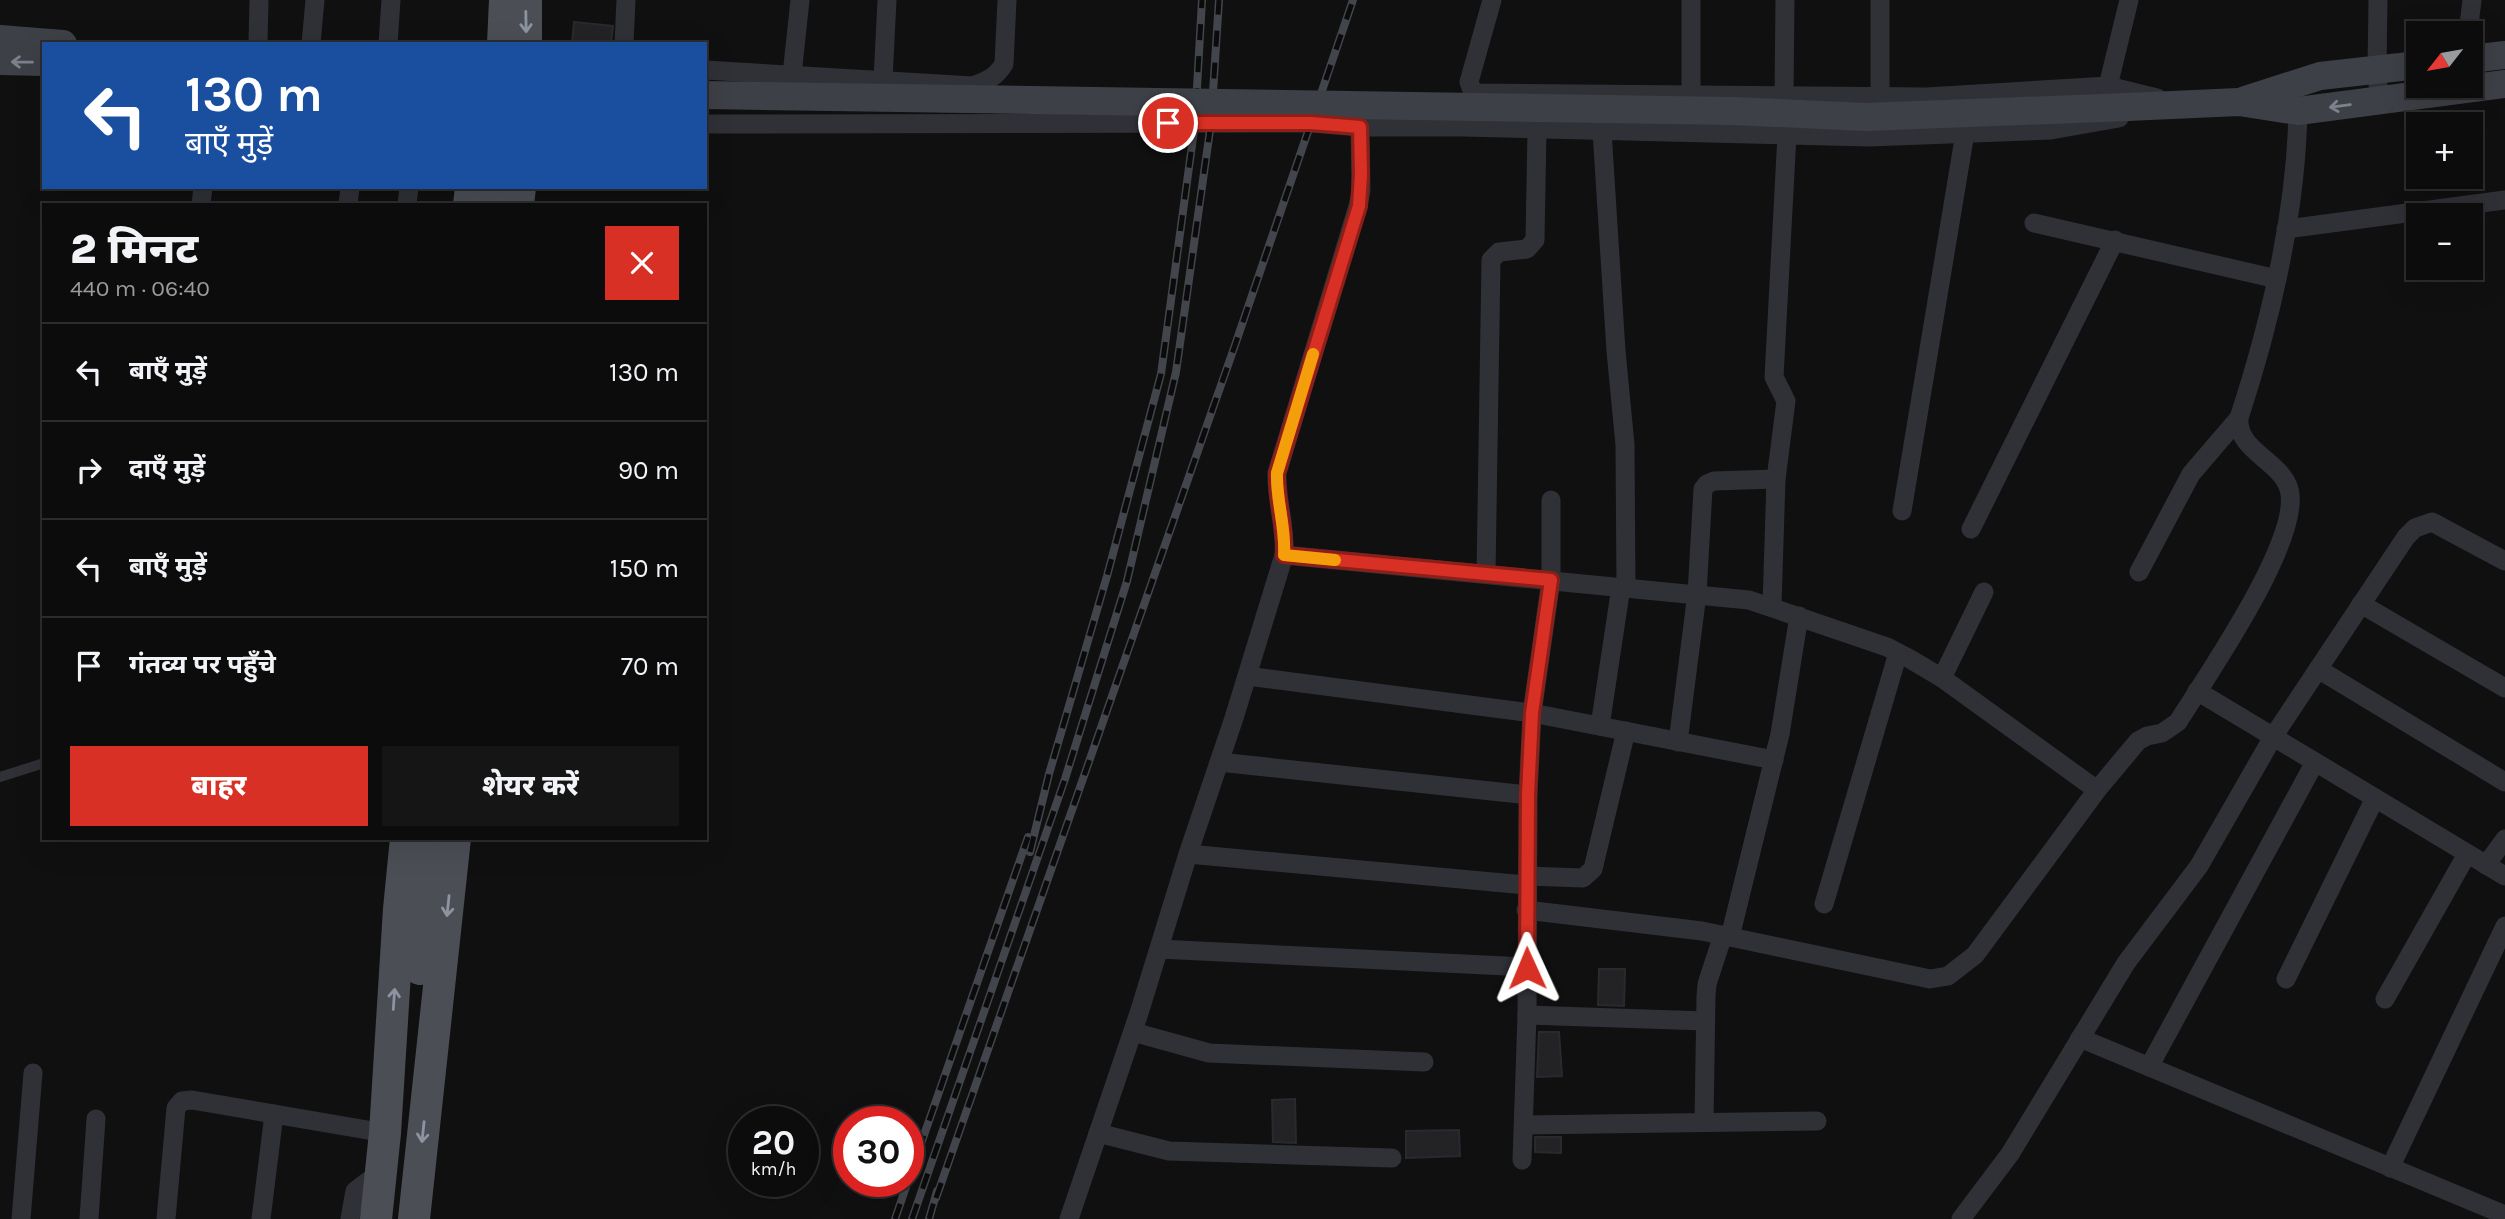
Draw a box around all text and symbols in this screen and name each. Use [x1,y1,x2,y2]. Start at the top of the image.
one-way arrow [519,10,533,33]
north arrow [2406,21,2483,98]
map controls [2406,21,2483,280]
one-way arrow [11,55,34,69]
text: 130 m [185,66,323,123]
icon: left [70,70,161,161]
pin [1138,93,1198,153]
one-way arrow [2329,99,2352,112]
icon: arrive [1149,104,1187,142]
button: + [2406,112,2483,189]
text: बाएँ मुड़ें [185,125,273,162]
button: − [2406,203,2483,280]
text: 2 मिनट [70,224,198,274]
button: close [605,226,679,300]
text: 440 m · 06:40 [70,275,210,302]
icon: left [70,353,108,391]
text: बाएँ मुड़ें [129,355,207,386]
text: 130 m [609,357,679,388]
icon: right [70,451,108,489]
text: दाएँ मुड़ें [129,453,205,484]
text: 90 m [618,455,679,486]
icon: left [70,549,108,587]
text: बाएँ मुड़ें [129,551,207,582]
text: 150 m [610,553,679,584]
icon: arrive [70,647,108,685]
text: गंतव्य पर पहुँचे [129,649,276,680]
text: 70 m [621,651,679,682]
button: बाहर [70,746,368,826]
button: शेयर करें [382,746,679,826]
one-way arrow [441,894,454,917]
position arrow [1490,931,1564,1005]
one-way arrow [388,988,401,1011]
speed limit sign: 30 [833,1106,924,1197]
one-way arrow [416,1120,429,1143]
text: 20 [752,1122,795,1163]
text: km/h [751,1158,796,1180]

